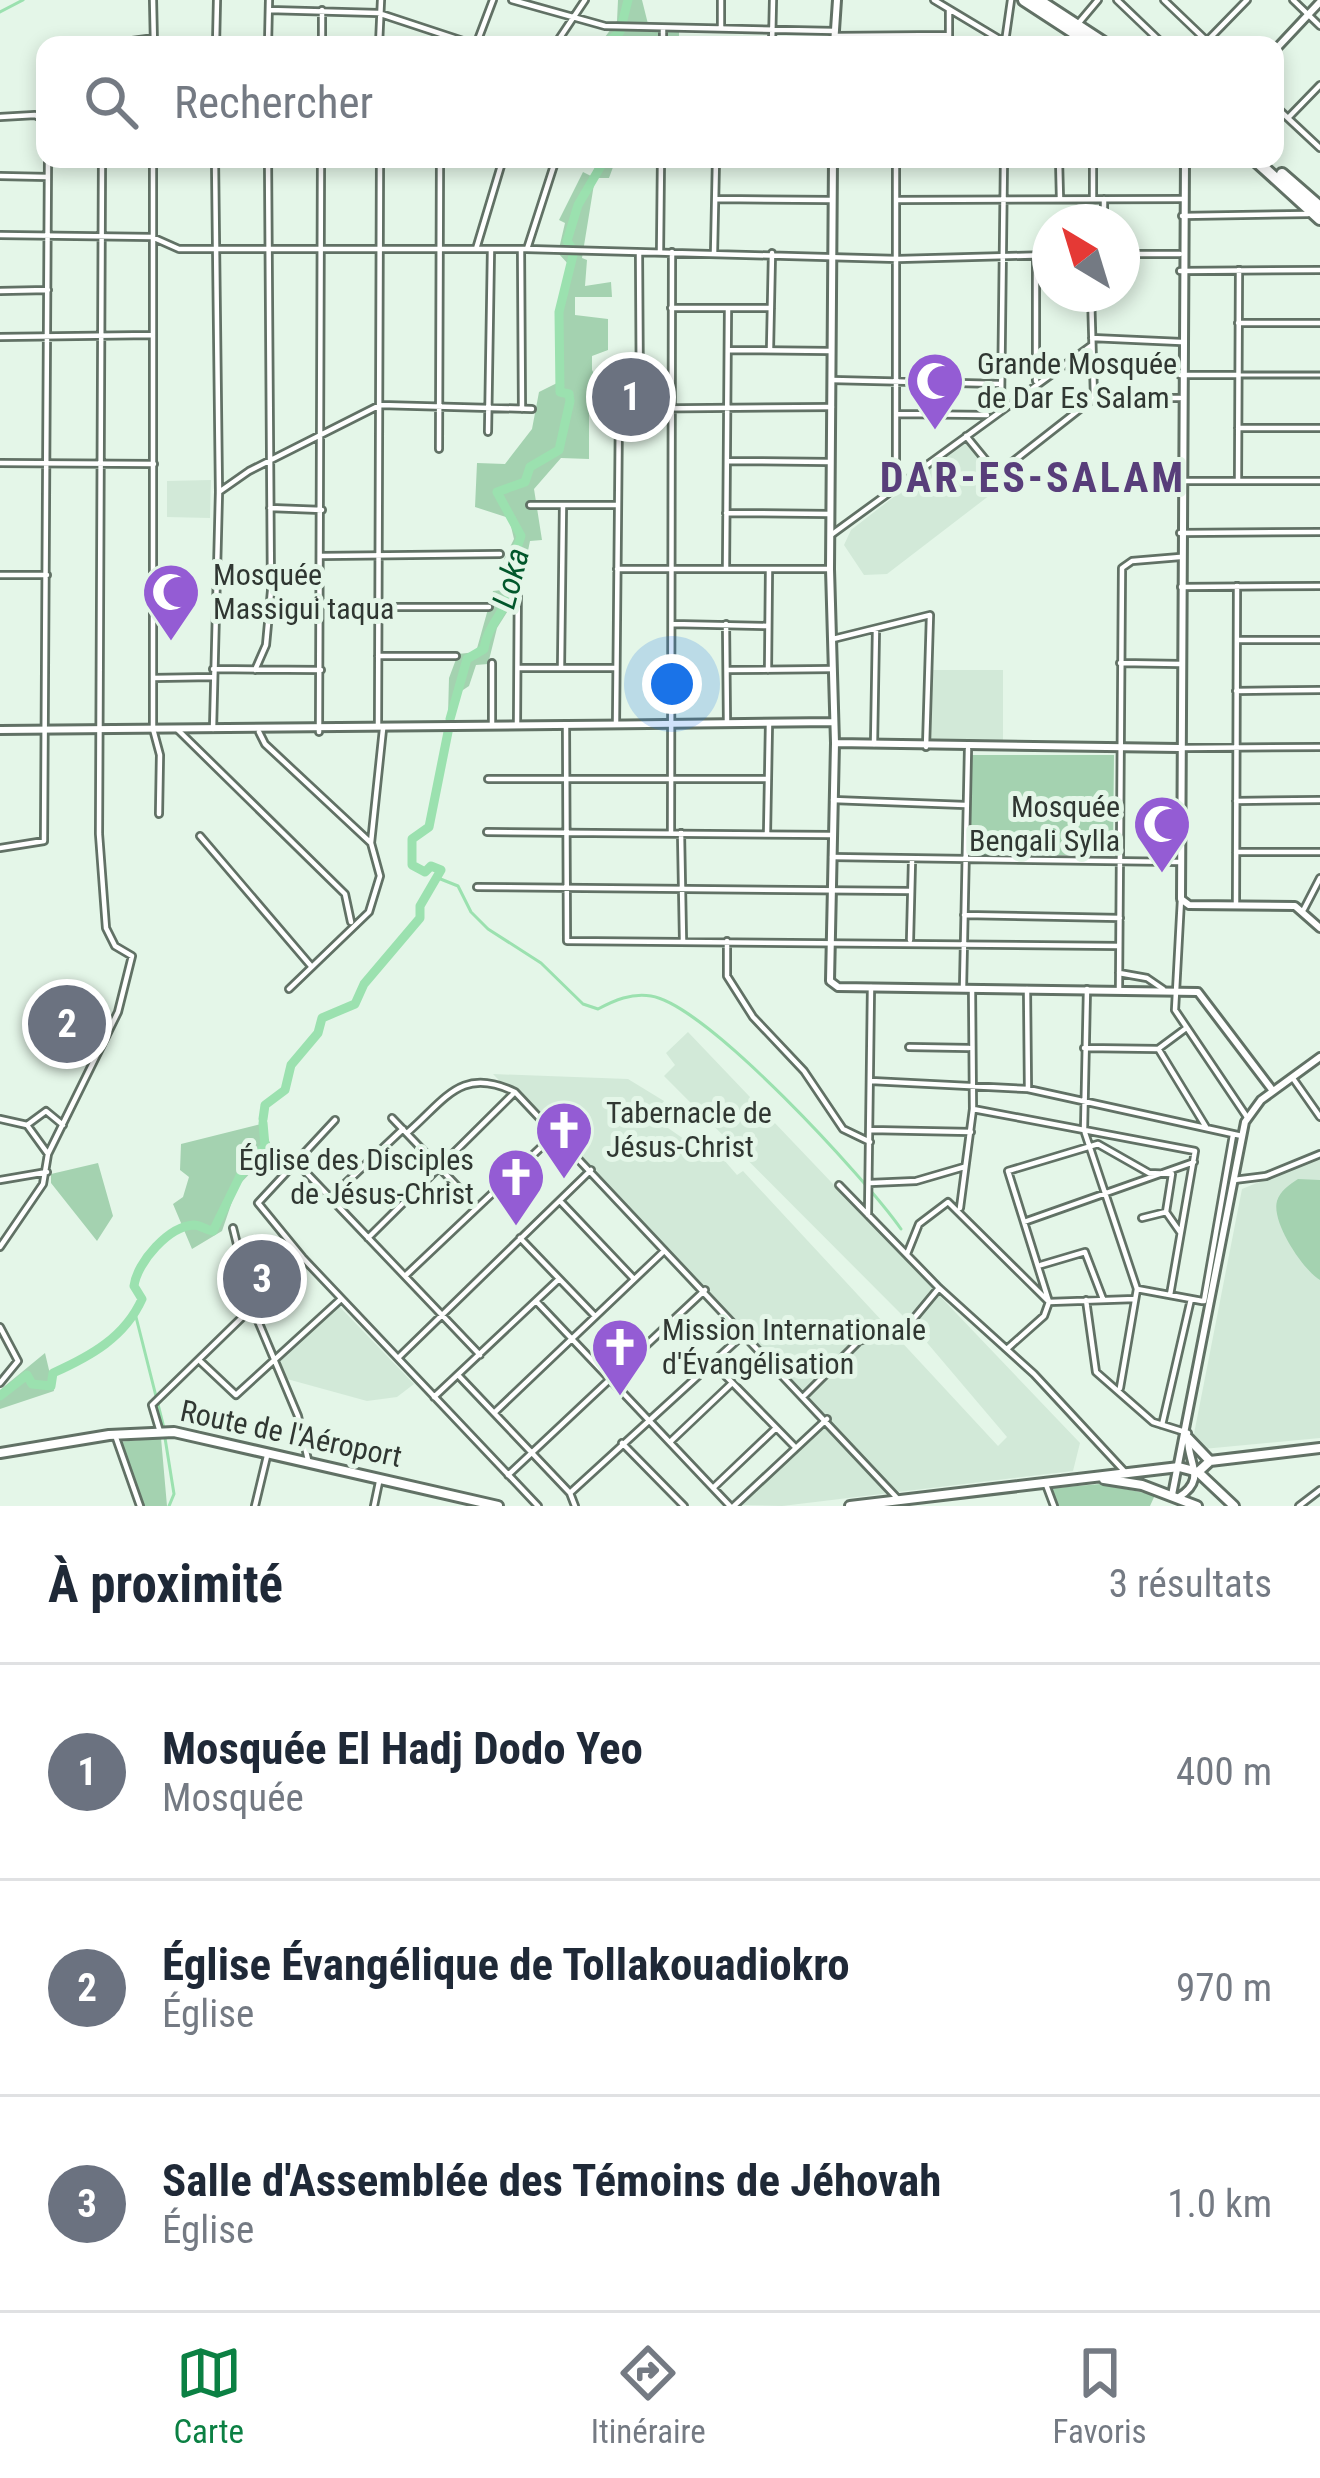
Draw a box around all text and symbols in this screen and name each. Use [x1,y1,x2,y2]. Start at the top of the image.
search box [36,36,1284,168]
icon: search [78,69,144,135]
text: Rechercher [174,76,373,129]
north arrow [1032,204,1140,312]
place label: Grande Mosquée de Dar Es Salam [977,346,1177,415]
mosque icon: Grande Mosquée de Dar Es Salam [904,350,966,432]
pin: 1 [592,352,670,442]
district label: DAR-ES-SALAM [880,453,1186,502]
water label: Loka [484,544,537,613]
place label: Mosquée Massigui taqua [213,557,394,626]
mosque icon: Mosquée Massigui taqua [140,561,202,643]
your location [642,654,702,714]
place label: Mosquée Bengali Sylla [969,789,1120,858]
mosque icon: Mosquée Bengali Sylla [1131,793,1193,875]
pin: 2 [28,979,106,1069]
place label: Tabernacle de Jésus-Christ [606,1095,772,1164]
church icon: Tabernacle de Jésus-Christ [533,1099,595,1181]
place label: Église des Disciples de Jésus-Christ [239,1142,474,1211]
church icon: Église des Disciples de Jésus-Christ [485,1146,547,1228]
pin: 3 [223,1234,301,1324]
place label: Mission Internationale d'Évangélisation [662,1312,926,1381]
church icon: Mission Internationale d'Évangélisation [589,1316,651,1398]
street label: Route de l'Aéroport [177,1393,405,1474]
text: À proximité [48,1555,283,1614]
text: 3 résultats [1109,1561,1272,1607]
text: Mosquée El Hadj Dodo Yeo [162,1722,643,1775]
text: 1 [77,1749,97,1795]
text: 400 m [1176,1749,1272,1795]
text: Mosquée [162,1775,304,1821]
text: Église Évangélique de Tollakouadiokro [162,1938,850,1991]
text: 2 [77,1965,97,2011]
text: 970 m [1176,1965,1272,2011]
text: Église [162,1991,254,2037]
text: Salle d'Assemblée des Témoins de Jéhovah [162,2154,941,2207]
text: 3 [77,2181,97,2227]
text: 1.0 km [1167,2181,1272,2227]
text: Église [162,2207,254,2253]
tab: Carte [173,2340,244,2451]
tab: Itinéraire [591,2340,706,2451]
tab: Favoris [1053,2340,1147,2451]

